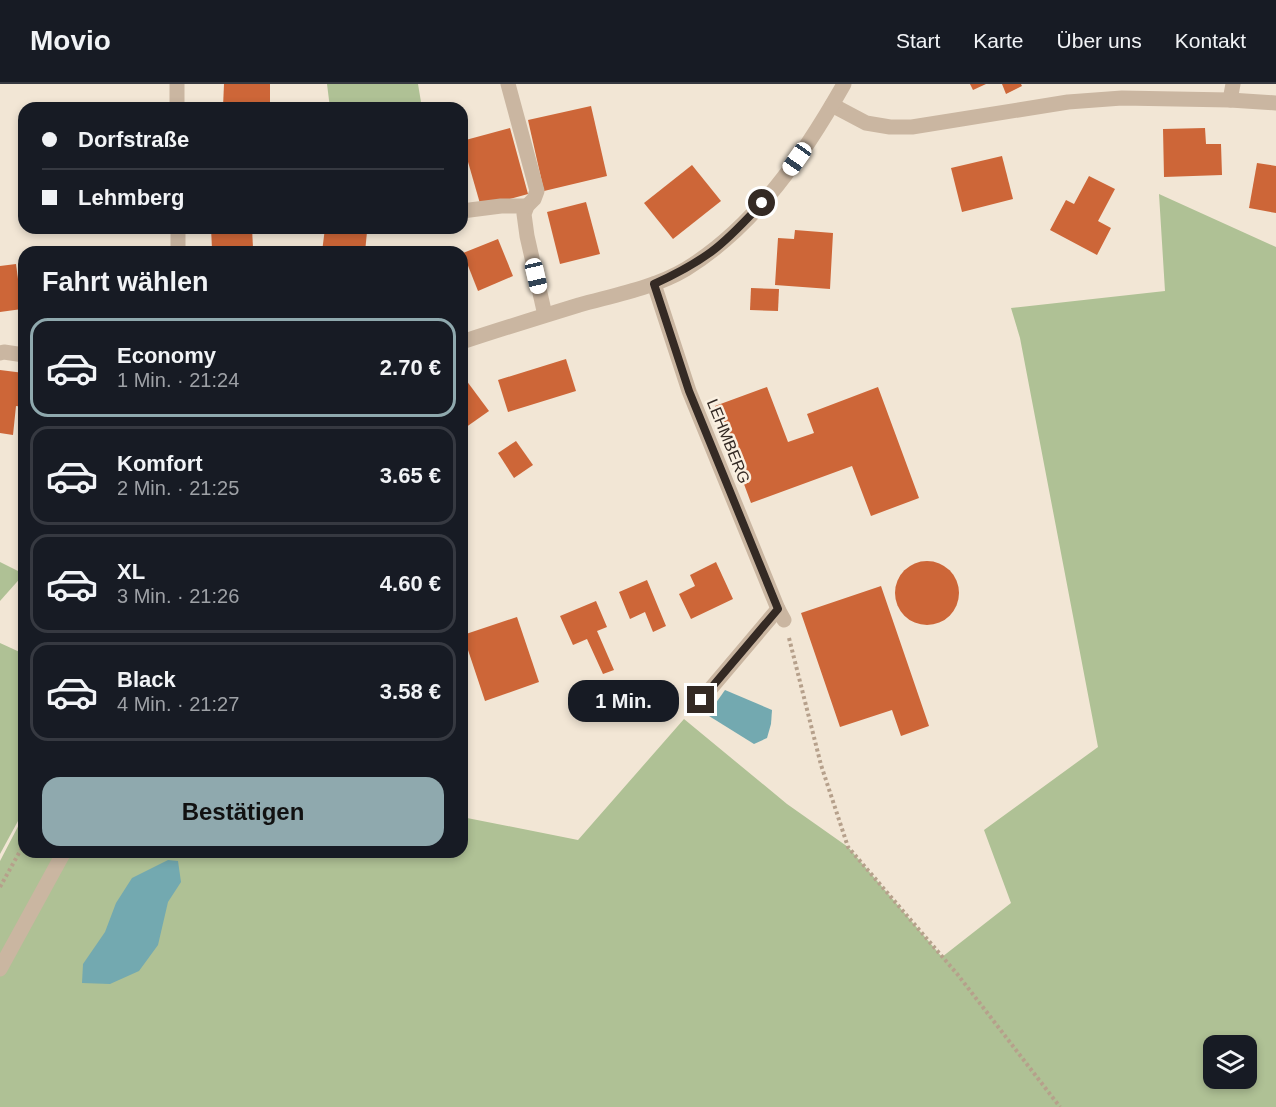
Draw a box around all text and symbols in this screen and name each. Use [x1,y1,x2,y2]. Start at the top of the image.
text: Movio [30,25,111,56]
text: Start [896,29,940,52]
text: Karte [973,29,1024,52]
text: Über uns [1057,29,1142,52]
text: Kontakt [1175,29,1246,52]
text: Dorfstraße [78,127,189,152]
car [779,139,815,179]
text: Lehmberg [78,185,184,210]
route start [748,189,775,216]
car [523,256,549,296]
text: Fahrt wählen [42,267,209,297]
icon: car [45,341,99,395]
text: Economy [117,343,216,368]
text: 2.70 € [380,355,441,380]
text: 1 Min. · 21:24 [117,369,239,391]
street label: LEHMBERG [704,396,753,486]
icon: car [45,449,99,503]
text: Komfort [117,451,203,476]
text: 3.65 € [380,463,441,488]
text: 2 Min. · 21:25 [117,477,239,499]
icon: car [45,557,99,611]
text: XL [117,559,145,584]
text: 4.60 € [380,571,441,596]
text: 3 Min. · 21:26 [117,585,239,607]
icon: car [45,665,99,719]
text: Black [117,667,176,692]
text: 3.58 € [380,679,441,704]
callout: 1 Min. [569,679,680,721]
route end [687,686,714,713]
text: 1 Min. [595,690,652,712]
text: 4 Min. · 21:27 [117,693,239,715]
button: Bestätigen [42,777,444,846]
map controls [1203,1035,1257,1089]
button: layers [1203,1035,1257,1089]

